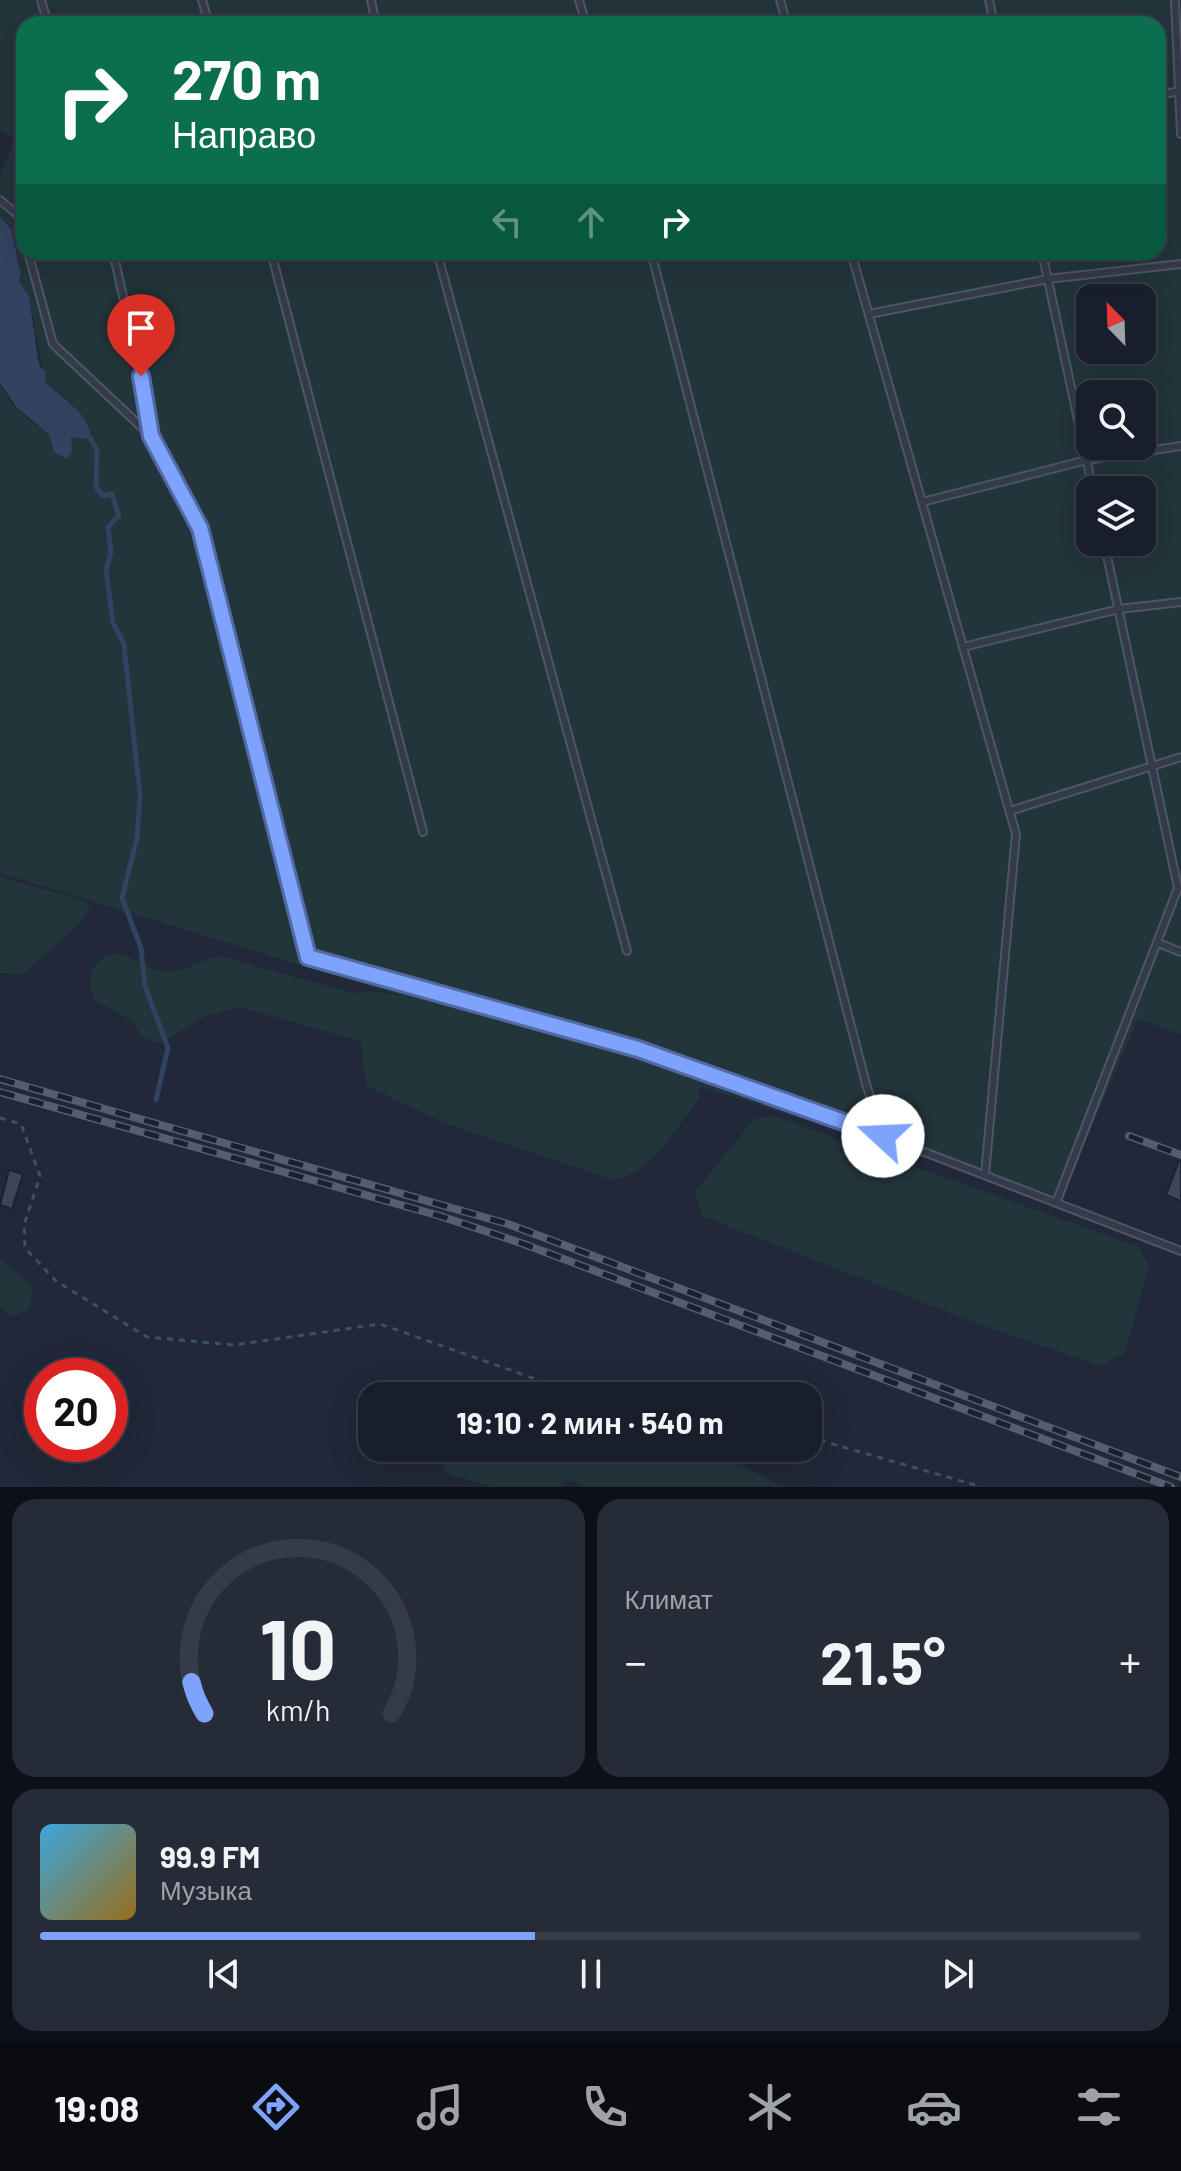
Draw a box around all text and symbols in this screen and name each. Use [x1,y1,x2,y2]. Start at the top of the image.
text: 270 m [172,44,321,111]
icon: right [40,48,144,152]
text: Направо [172,112,316,155]
icon: left [485,200,529,244]
icon: ahead [569,200,613,244]
icon: right [653,200,697,244]
north arrow [1076,284,1156,364]
map controls [1076,284,1156,556]
pin [107,294,175,376]
icon: arrive [119,306,163,350]
button: search [1076,380,1156,460]
button: layers [1076,476,1156,556]
position arrow [841,1094,925,1178]
speed limit sign: 20 [24,1358,128,1462]
text: 19:10 · 2 мин · 540 m [456,1404,724,1440]
text: Климат [625,1583,713,1614]
text: 10 [260,1597,337,1697]
text: 21.5° [820,1625,946,1697]
text: − [625,1634,647,1687]
text: + [1119,1634,1141,1687]
text: km/h [266,1692,331,1727]
text: 99.9 FM [160,1838,260,1874]
text: Музыка [160,1874,252,1905]
icon: previous [202,1952,246,1996]
icon: pause [569,1952,613,1996]
icon: next [936,1952,980,1996]
icon: directions [248,2079,304,2135]
icon: music [412,2079,468,2135]
icon: phone [577,2079,633,2135]
icon: climate [742,2079,798,2135]
icon: car [906,2079,962,2135]
icon: filters [1071,2079,1127,2135]
text: 19:08 [54,2086,139,2129]

